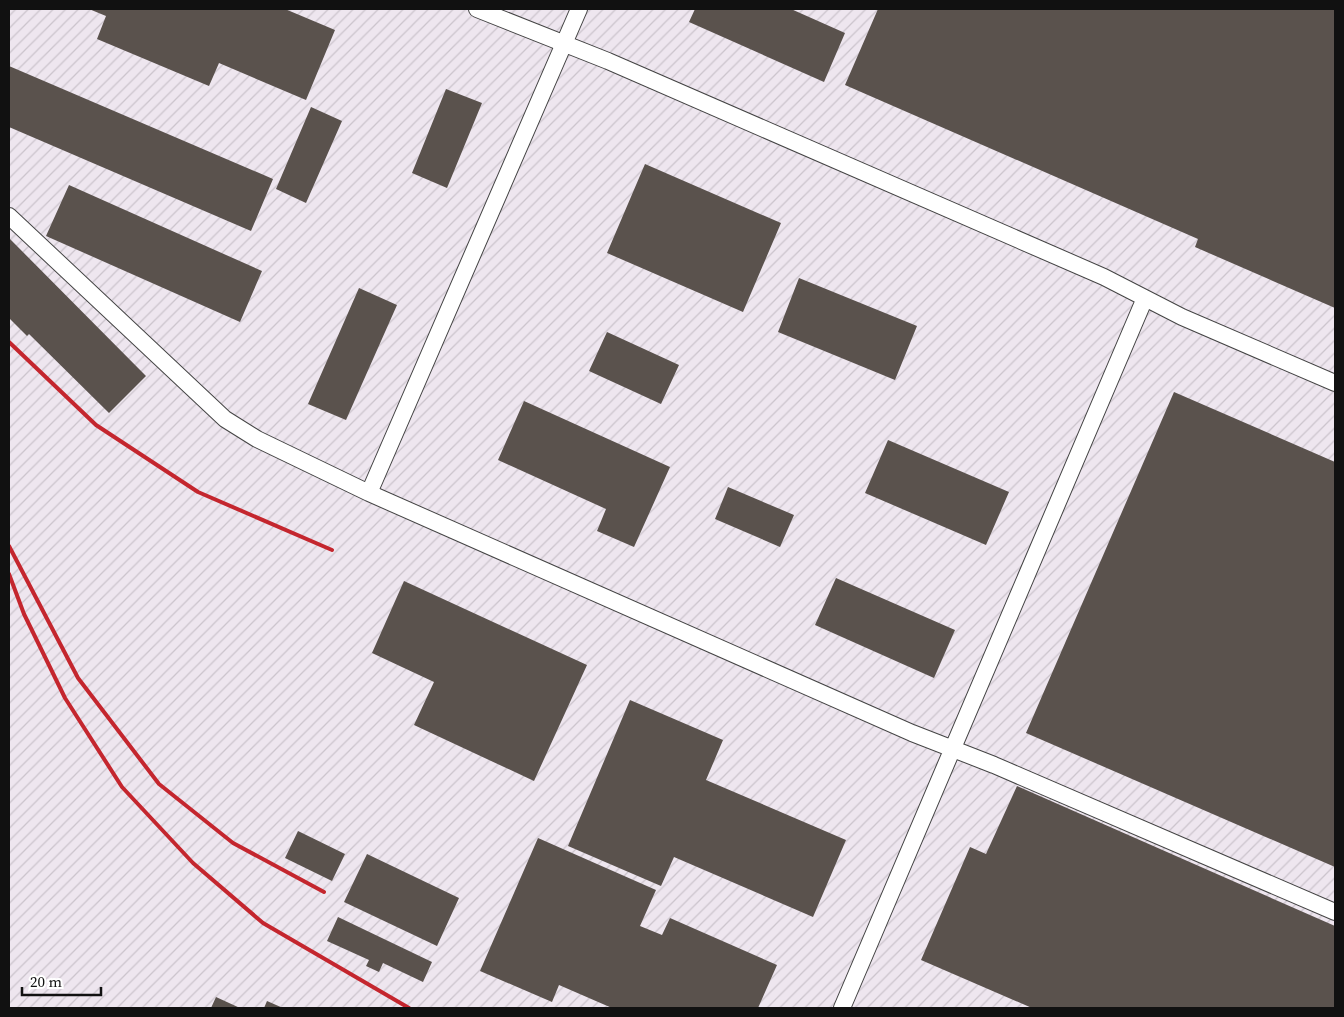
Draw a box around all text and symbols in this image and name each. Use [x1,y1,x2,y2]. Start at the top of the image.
scale bar [22,964,101,996]
text: 20 m [30,971,62,992]

